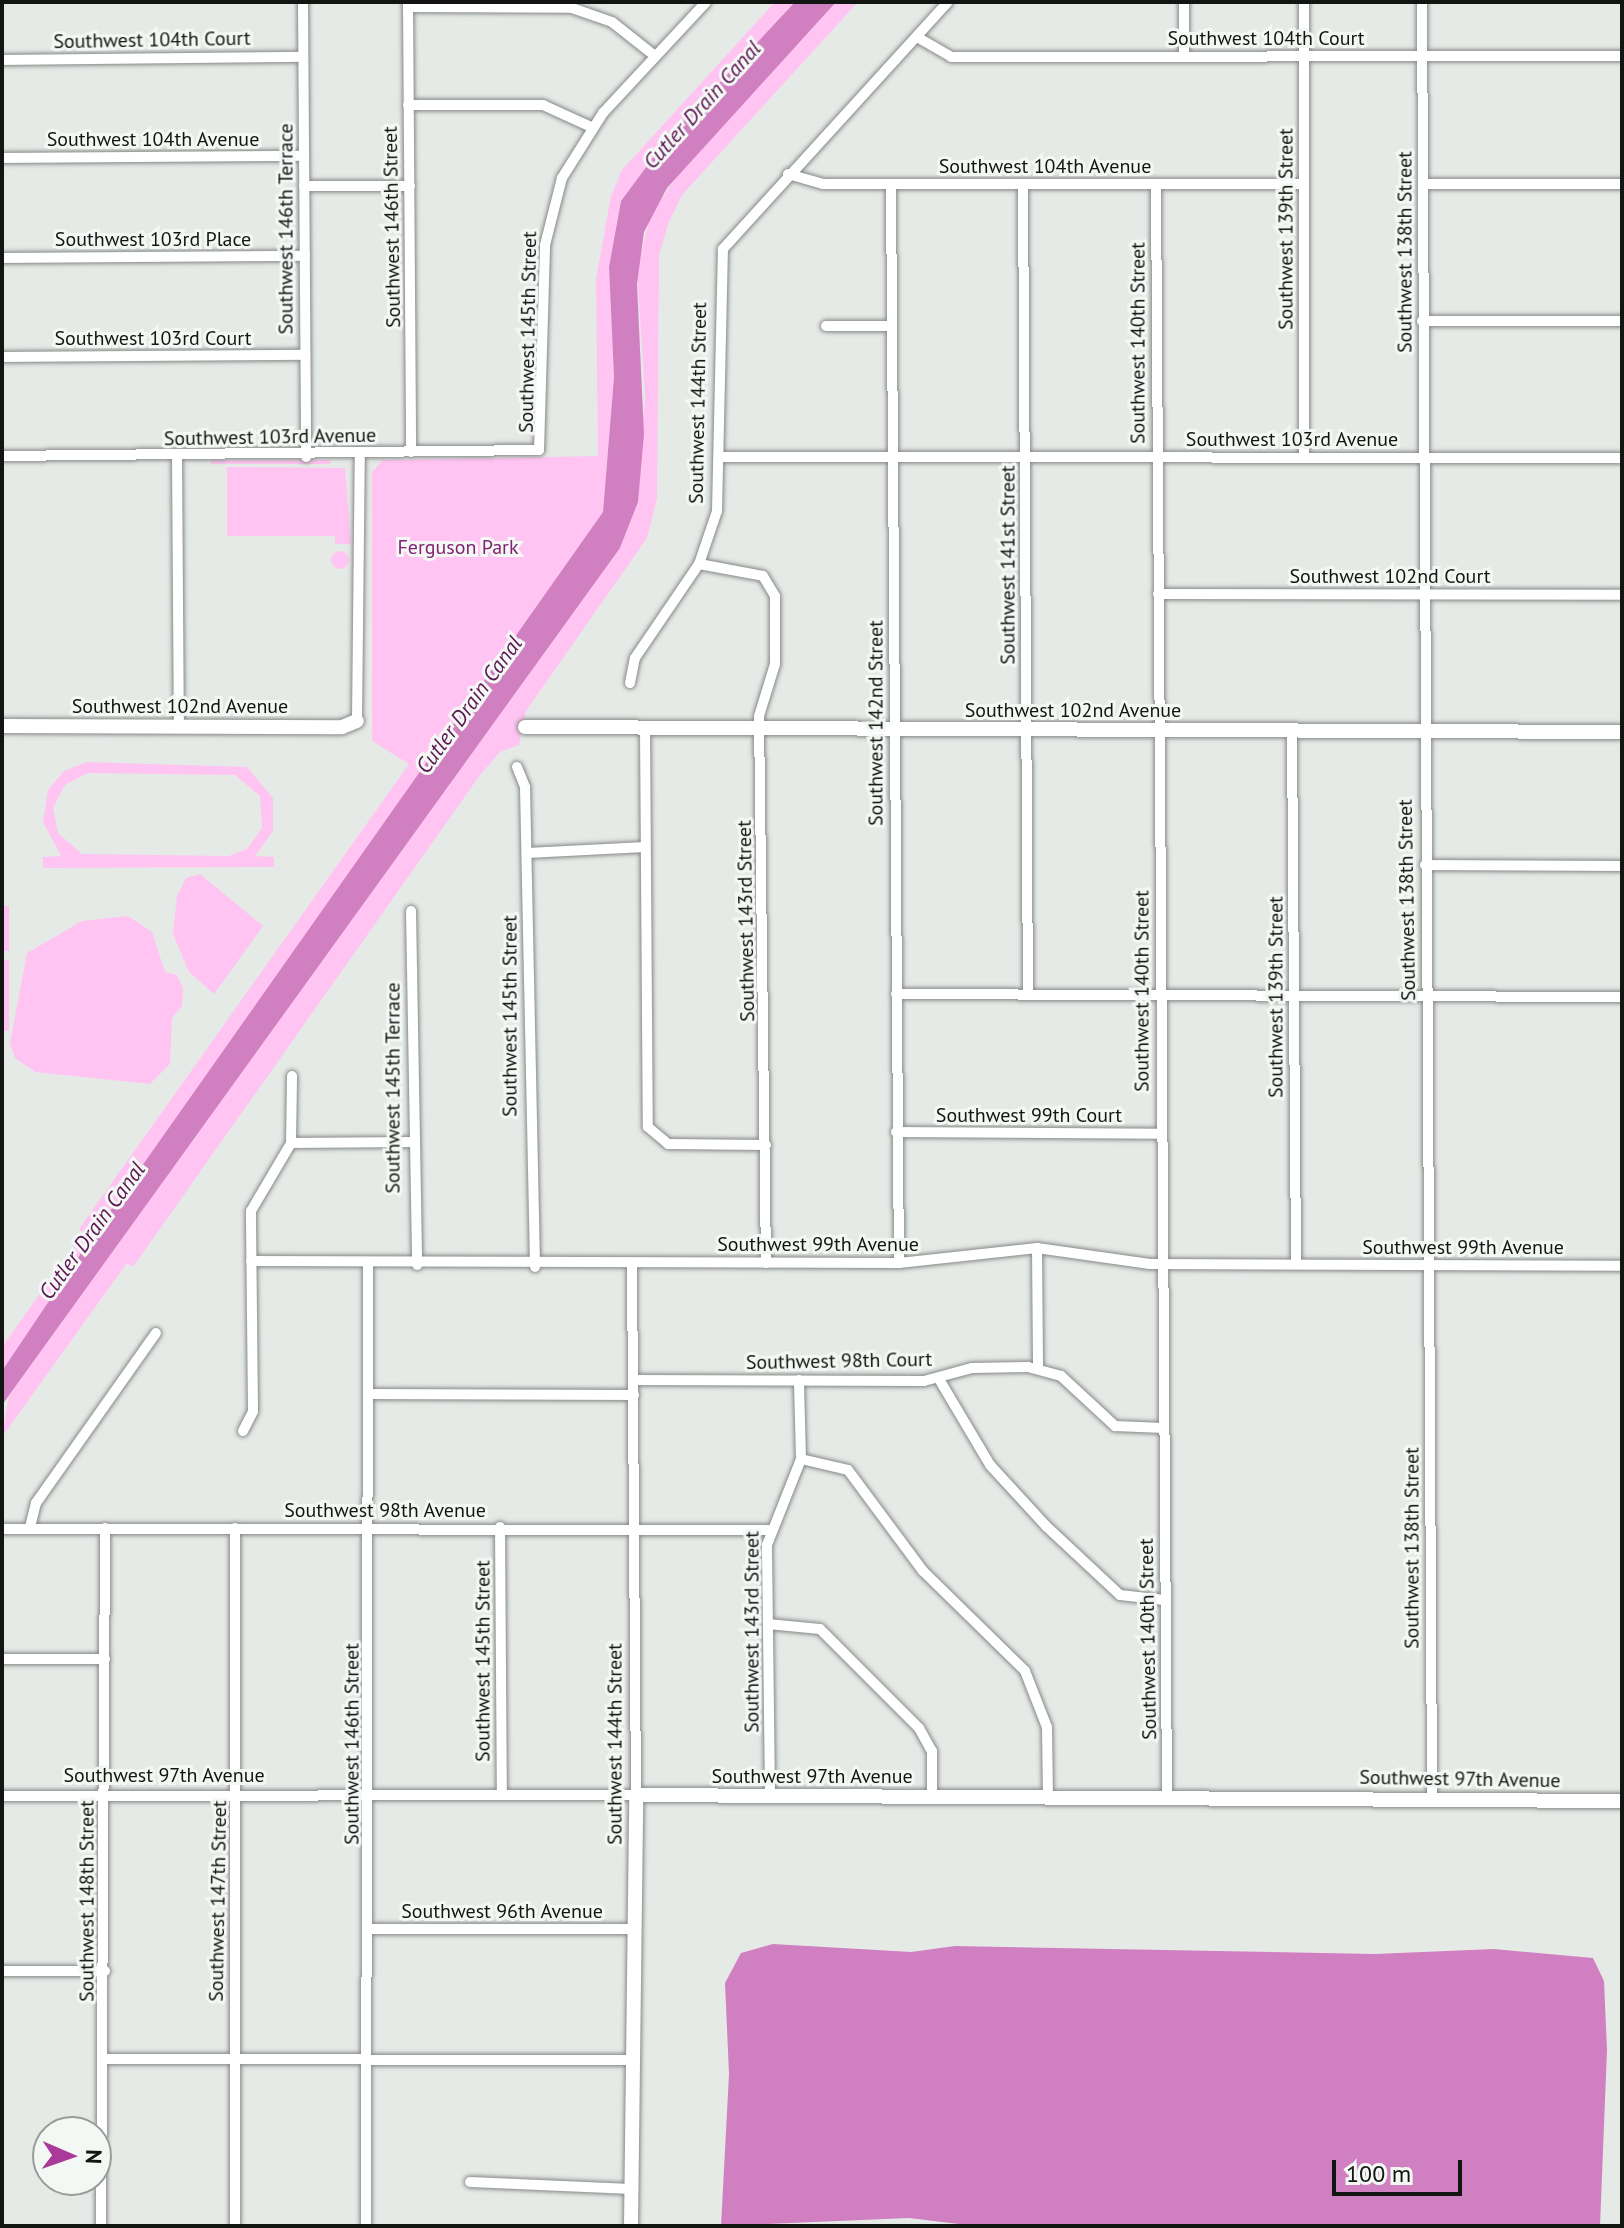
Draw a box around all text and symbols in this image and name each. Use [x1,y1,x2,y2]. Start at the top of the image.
street label: Southwest 104th Court [53,26,251,54]
street label: Southwest 104th Court [1167,26,1365,50]
water label: Cutler Drain Canal [638,35,766,175]
street label: Southwest 146th Terrace [274,123,298,335]
street label: Southwest 146th Street [378,126,406,328]
street label: Southwest 104th Avenue [46,127,260,151]
street label: Southwest 139th Street [1274,128,1298,330]
street label: Southwest 138th Street [1393,151,1417,353]
street label: Southwest 104th Avenue [938,154,1152,178]
street label: Southwest 103rd Place [55,227,251,251]
street label: Southwest 145th Street [514,231,542,433]
street label: Southwest 140th Street [1126,242,1150,444]
street label: Southwest 144th Street [684,302,712,504]
street label: Southwest 103rd Court [54,326,252,350]
street label: Southwest 103rd Avenue [163,423,377,451]
street label: Southwest 103rd Avenue [1185,427,1399,451]
street label: Southwest 141st Street [996,465,1020,665]
park label: Ferguson Park [397,535,519,559]
street label: Southwest 102nd Court [1289,564,1491,588]
street label: Southwest 142nd Street [864,620,888,826]
water label: Cutler Drain Canal [410,631,528,779]
street label: Southwest 102nd Avenue [71,694,289,718]
street label: Southwest 102nd Avenue [964,698,1182,722]
street label: Southwest 138th Street [1393,799,1421,1001]
street label: Southwest 143rd Street [732,820,760,1022]
street label: Southwest 140th Street [1130,890,1154,1092]
street label: Southwest 139th Street [1264,896,1288,1098]
street label: Southwest 145th Street [498,915,522,1117]
street label: Southwest 145th Terrace [381,982,405,1194]
street label: Southwest 99th Court [936,1103,1122,1127]
water label: Cutler Drain Canal [33,1157,151,1305]
street label: Southwest 99th Avenue [717,1232,919,1256]
street label: Southwest 99th Avenue [1362,1235,1564,1259]
street label: Southwest 98th Court [746,1347,932,1375]
street label: Southwest 138th Street [1400,1447,1424,1649]
street label: Southwest 98th Avenue [284,1498,486,1522]
street label: Southwest 143rd Street [740,1531,764,1733]
street label: Southwest 140th Street [1134,1538,1162,1740]
street label: Southwest 145th Street [471,1560,495,1762]
street label: Southwest 146th Street [340,1643,364,1845]
street label: Southwest 144th Street [603,1643,627,1845]
street label: Southwest 97th Avenue [63,1763,265,1787]
street label: Southwest 97th Avenue [711,1764,913,1788]
street label: Southwest 97th Avenue [1359,1765,1561,1793]
street label: Southwest 148th Street [75,1800,99,2002]
street label: Southwest 147th Street [204,1800,232,2002]
street label: Southwest 96th Avenue [401,1899,603,1923]
north arrow [32,2116,112,2196]
scale bar [1336,2144,1466,2194]
text: N [80,2149,108,2164]
text: 100 m [1346,2158,1411,2189]

